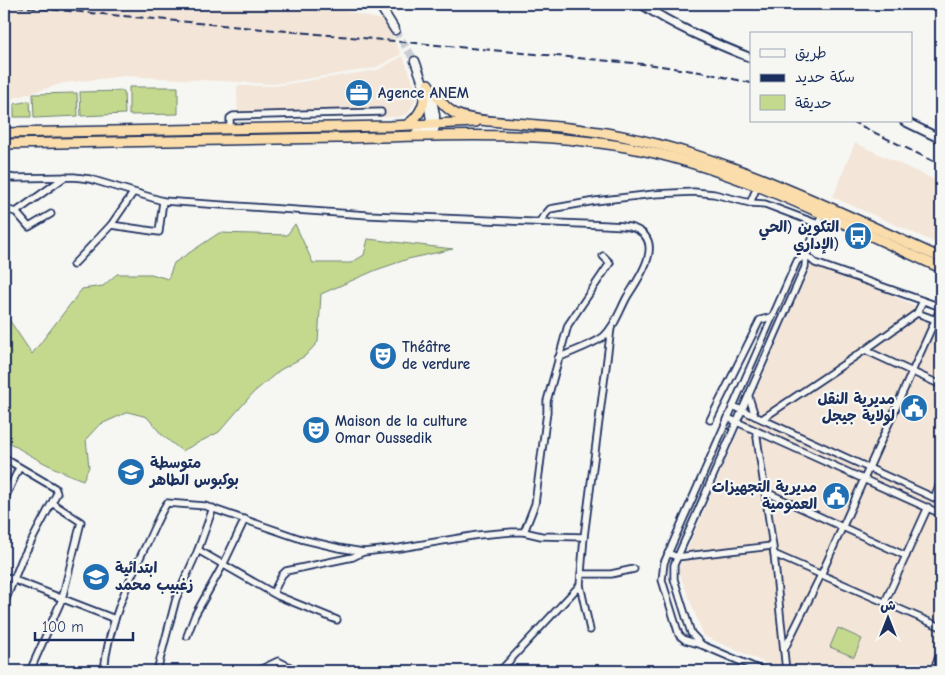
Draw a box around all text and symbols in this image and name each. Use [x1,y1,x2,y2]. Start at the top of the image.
legend [750,32,912,122]
text: طريق [795,44,827,62]
text: سكة حديد [795,68,855,86]
office icon: Agence ANEM [344,78,374,108]
place label: Agence ANEM [378,84,469,102]
text: حديقة [795,94,832,112]
place label: التكوين (الحي الإداري) [759,218,839,256]
bus stop icon: التكوين (الحي الإداري) [843,221,873,251]
place label: Théâtre de verdure [402,338,470,373]
theatre icon: Théâtre de verdure [368,341,398,371]
place label: مديرية النقل لولاية جيجل [817,390,895,426]
public building icon: مديرية النقل لولاية جيجل [899,393,929,423]
place label: Maison de la culture Omar Oussedik [335,412,467,447]
theatre icon: Maison de la culture Omar Oussedik [301,415,331,445]
place label: متوسطة بوكبوس الطاهر [148,454,239,490]
school or university icon: متوسطة بوكبوس الطاهر [116,457,146,487]
place label: مديرية التجهيزات العمومية [712,478,817,514]
public building icon: مديرية التجهيزات العمومية [821,481,851,511]
place label: ابتدائية زغبيب محمد [115,559,194,594]
school or university icon: ابتدائية زغبيب محمد [81,562,111,592]
north arrow [862,592,912,642]
text: ش [880,597,896,614]
scale bar [35,610,132,642]
text: 100 m [42,618,84,636]

